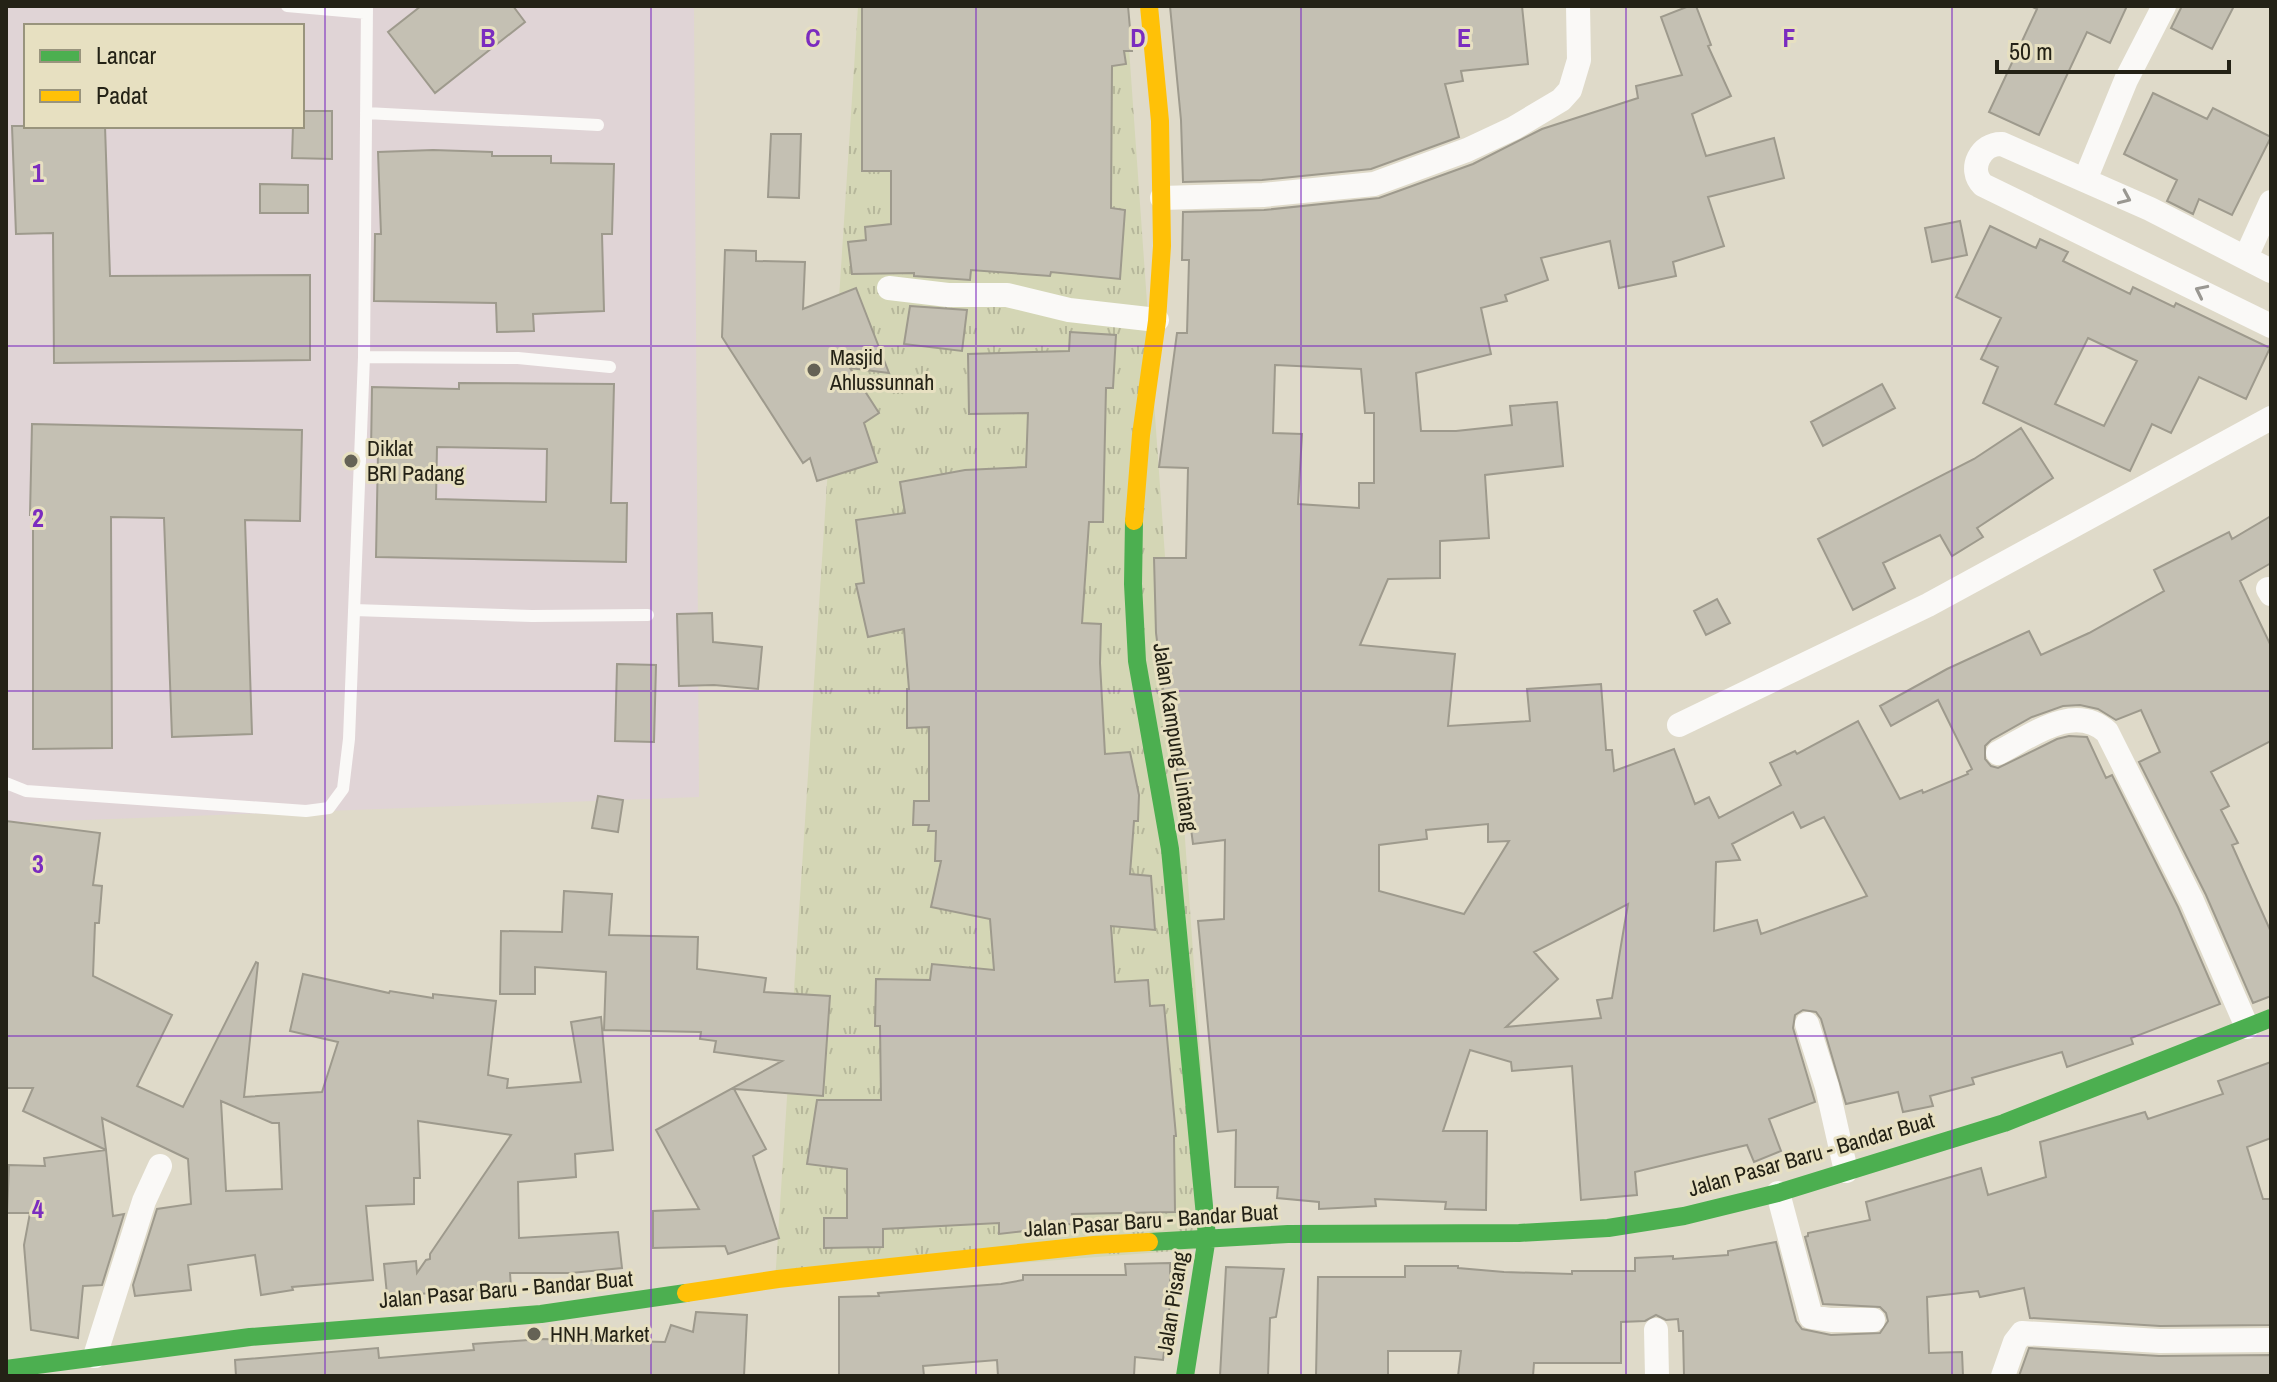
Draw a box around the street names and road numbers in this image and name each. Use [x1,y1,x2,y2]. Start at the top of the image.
street label: Jalan Kampung Lintang [1146,641,1206,833]
street label: Jalan Pasar Baru - Bandar Buat [1684,1104,1938,1204]
street label: Jalan Pasar Baru - Bandar Buat [1023,1196,1279,1244]
street label: Jalan Pisang [1149,1249,1195,1357]
street label: Jalan Pasar Baru - Bandar Buat [378,1263,634,1315]

